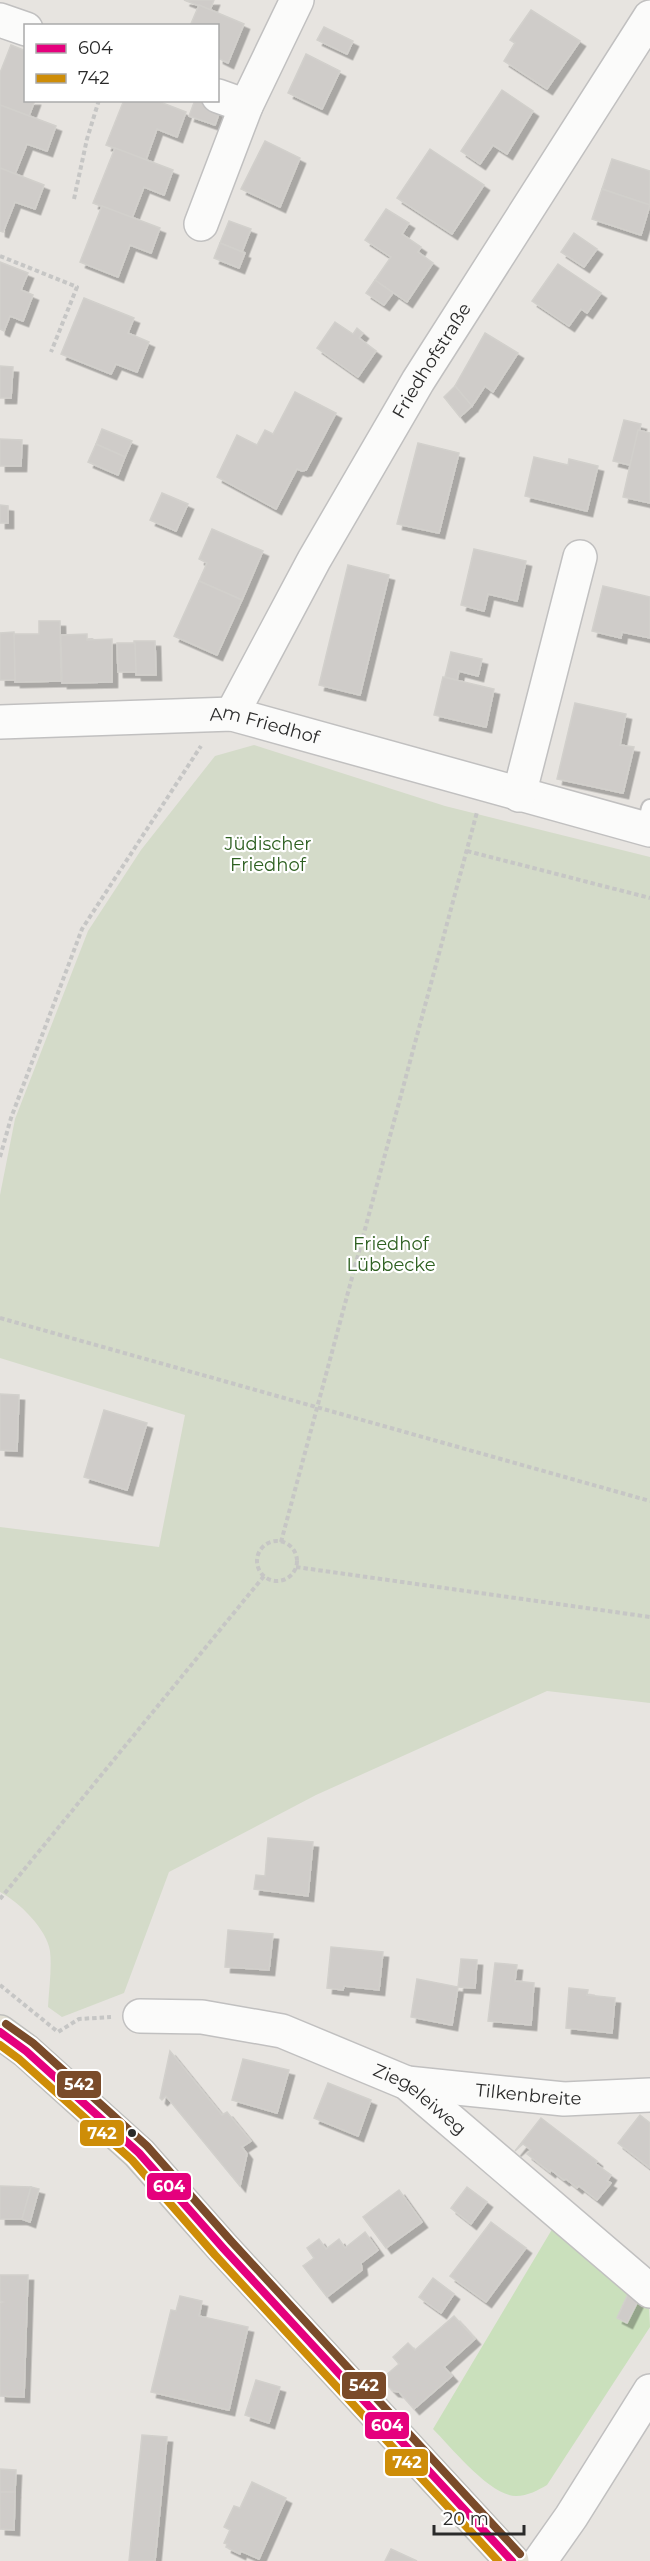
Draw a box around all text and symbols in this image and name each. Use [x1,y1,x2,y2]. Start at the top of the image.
legend [24,24,219,102]
text: 604 [78,37,113,59]
text: 742 [78,67,110,89]
street label: Friedhofstraße [388,299,476,422]
street label: Am Friedhof [209,701,323,749]
park label: Jüdischer Friedhof [223,833,312,876]
park label: Friedhof Lübbecke [346,1233,436,1276]
street label: Ziegeleiweg [370,2059,471,2140]
line badge: 542 [56,2070,102,2099]
text: 542 [64,2075,94,2094]
street label: Tilkenbreite [474,2079,582,2110]
line badge: 742 [79,2119,125,2147]
text: 742 [87,2124,117,2143]
unlabelled marker [126,2127,138,2139]
line badge: 604 [146,2172,192,2201]
text: 604 [153,2177,185,2196]
line badge: 542 [341,2371,387,2400]
text: 542 [349,2376,379,2395]
line badge: 604 [364,2411,410,2440]
text: 604 [371,2416,403,2435]
line badge: 742 [384,2448,429,2477]
text: 742 [392,2453,422,2472]
scale bar [434,2498,524,2536]
text: 20 m [443,2508,489,2530]

